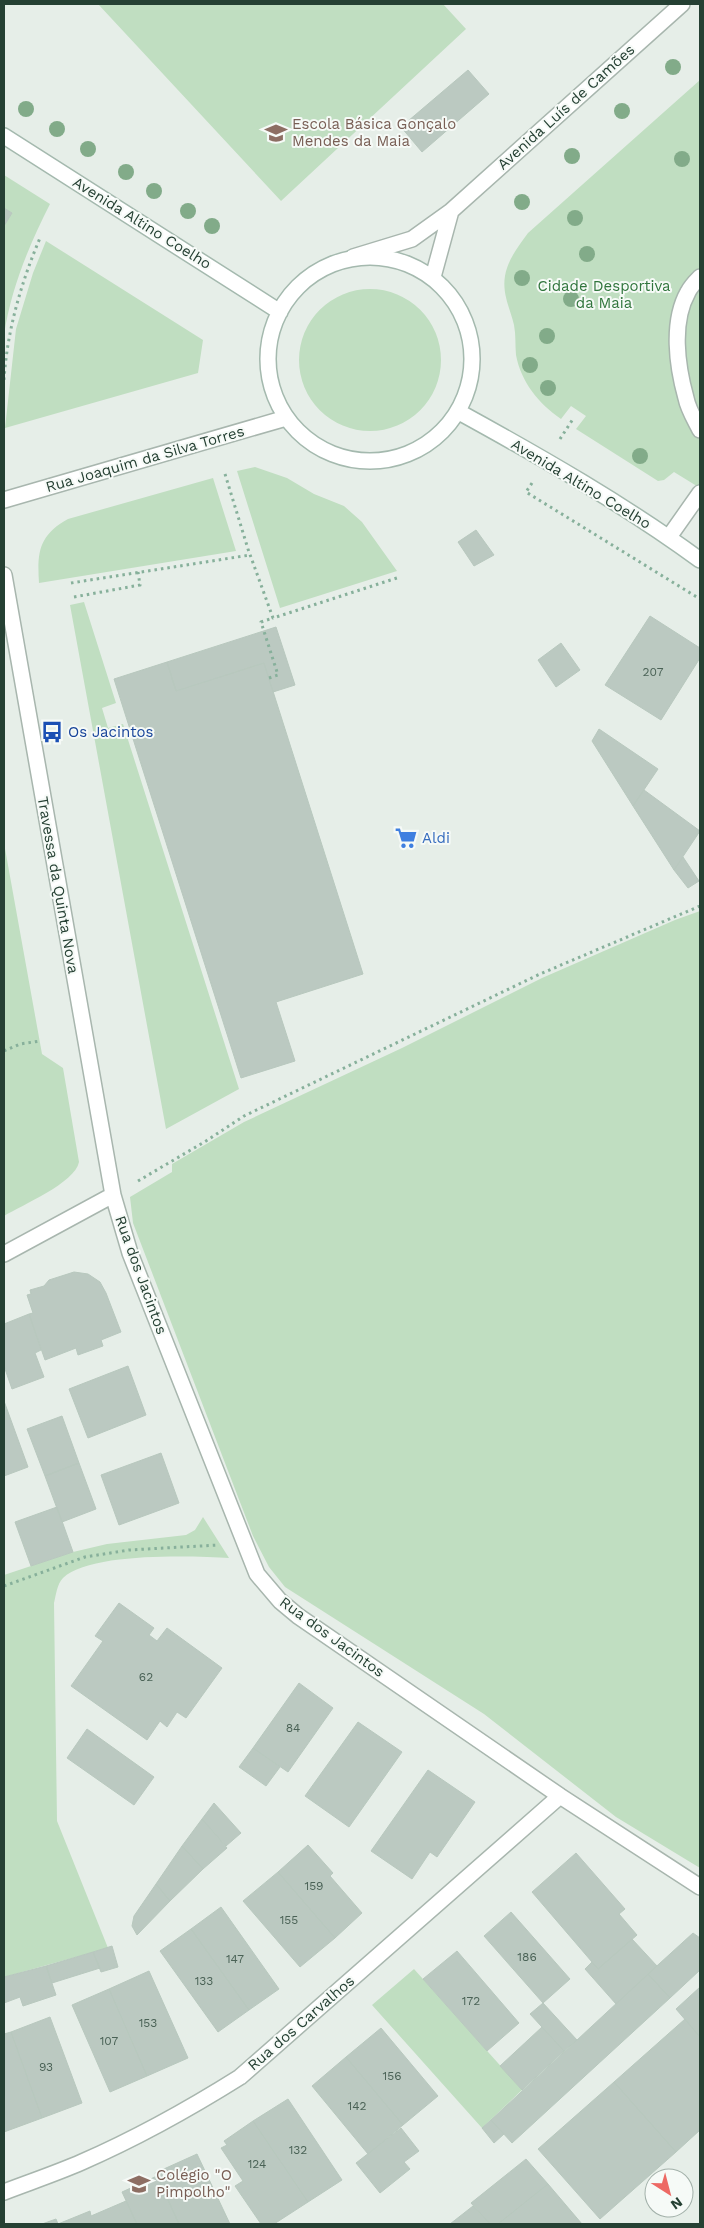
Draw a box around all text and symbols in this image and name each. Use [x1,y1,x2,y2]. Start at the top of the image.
street label: Avenida Luís de Camões [494,40,638,173]
place label: Escola Básica Gonçalo Mendes da Maia [292,115,456,150]
school or university icon: Escola Básica Gonçalo Mendes da Maia [263,120,289,146]
street label: Avenida Altino Coelho [69,173,215,273]
park label: Cidade Desportiva da Maia [537,277,671,312]
street label: Rua Joaquim da Silva Torres [44,422,246,496]
street label: Avenida Altino Coelho [508,435,654,533]
house number: 207 [643,665,664,679]
bus stop icon: Os Jacintos [39,719,65,745]
place label: Os Jacintos [68,723,153,741]
street label: Travessa da Quinta Nova [34,795,83,975]
supermarket icon: Aldi [393,825,419,851]
place label: Aldi [422,829,450,847]
street label: Rua dos Jacintos [111,1213,171,1337]
street label: Rua dos Jacintos [276,1593,388,1681]
house number: 62 [139,1670,153,1684]
house number: 84 [286,1721,300,1735]
house number: 159 [304,1879,324,1893]
house number: 155 [280,1913,298,1927]
house number: 186 [517,1950,537,1964]
house number: 147 [226,1952,244,1966]
street label: Rua dos Carvalhos [244,1972,358,2074]
house number: 133 [195,1974,213,1988]
house number: 172 [462,1994,480,2008]
house number: 153 [139,2016,157,2030]
house number: 107 [100,2034,119,2048]
house number: 93 [39,2060,53,2074]
house number: 156 [383,2069,401,2083]
house number: 142 [347,2099,367,2113]
house number: 132 [289,2143,307,2157]
house number: 124 [248,2157,266,2171]
place label: Colégio "O Pimpolho" [156,2166,232,2201]
north arrow [644,2168,694,2218]
school or university icon: Colégio "O Pimpolho" [126,2171,152,2197]
text: N [668,2194,686,2213]

